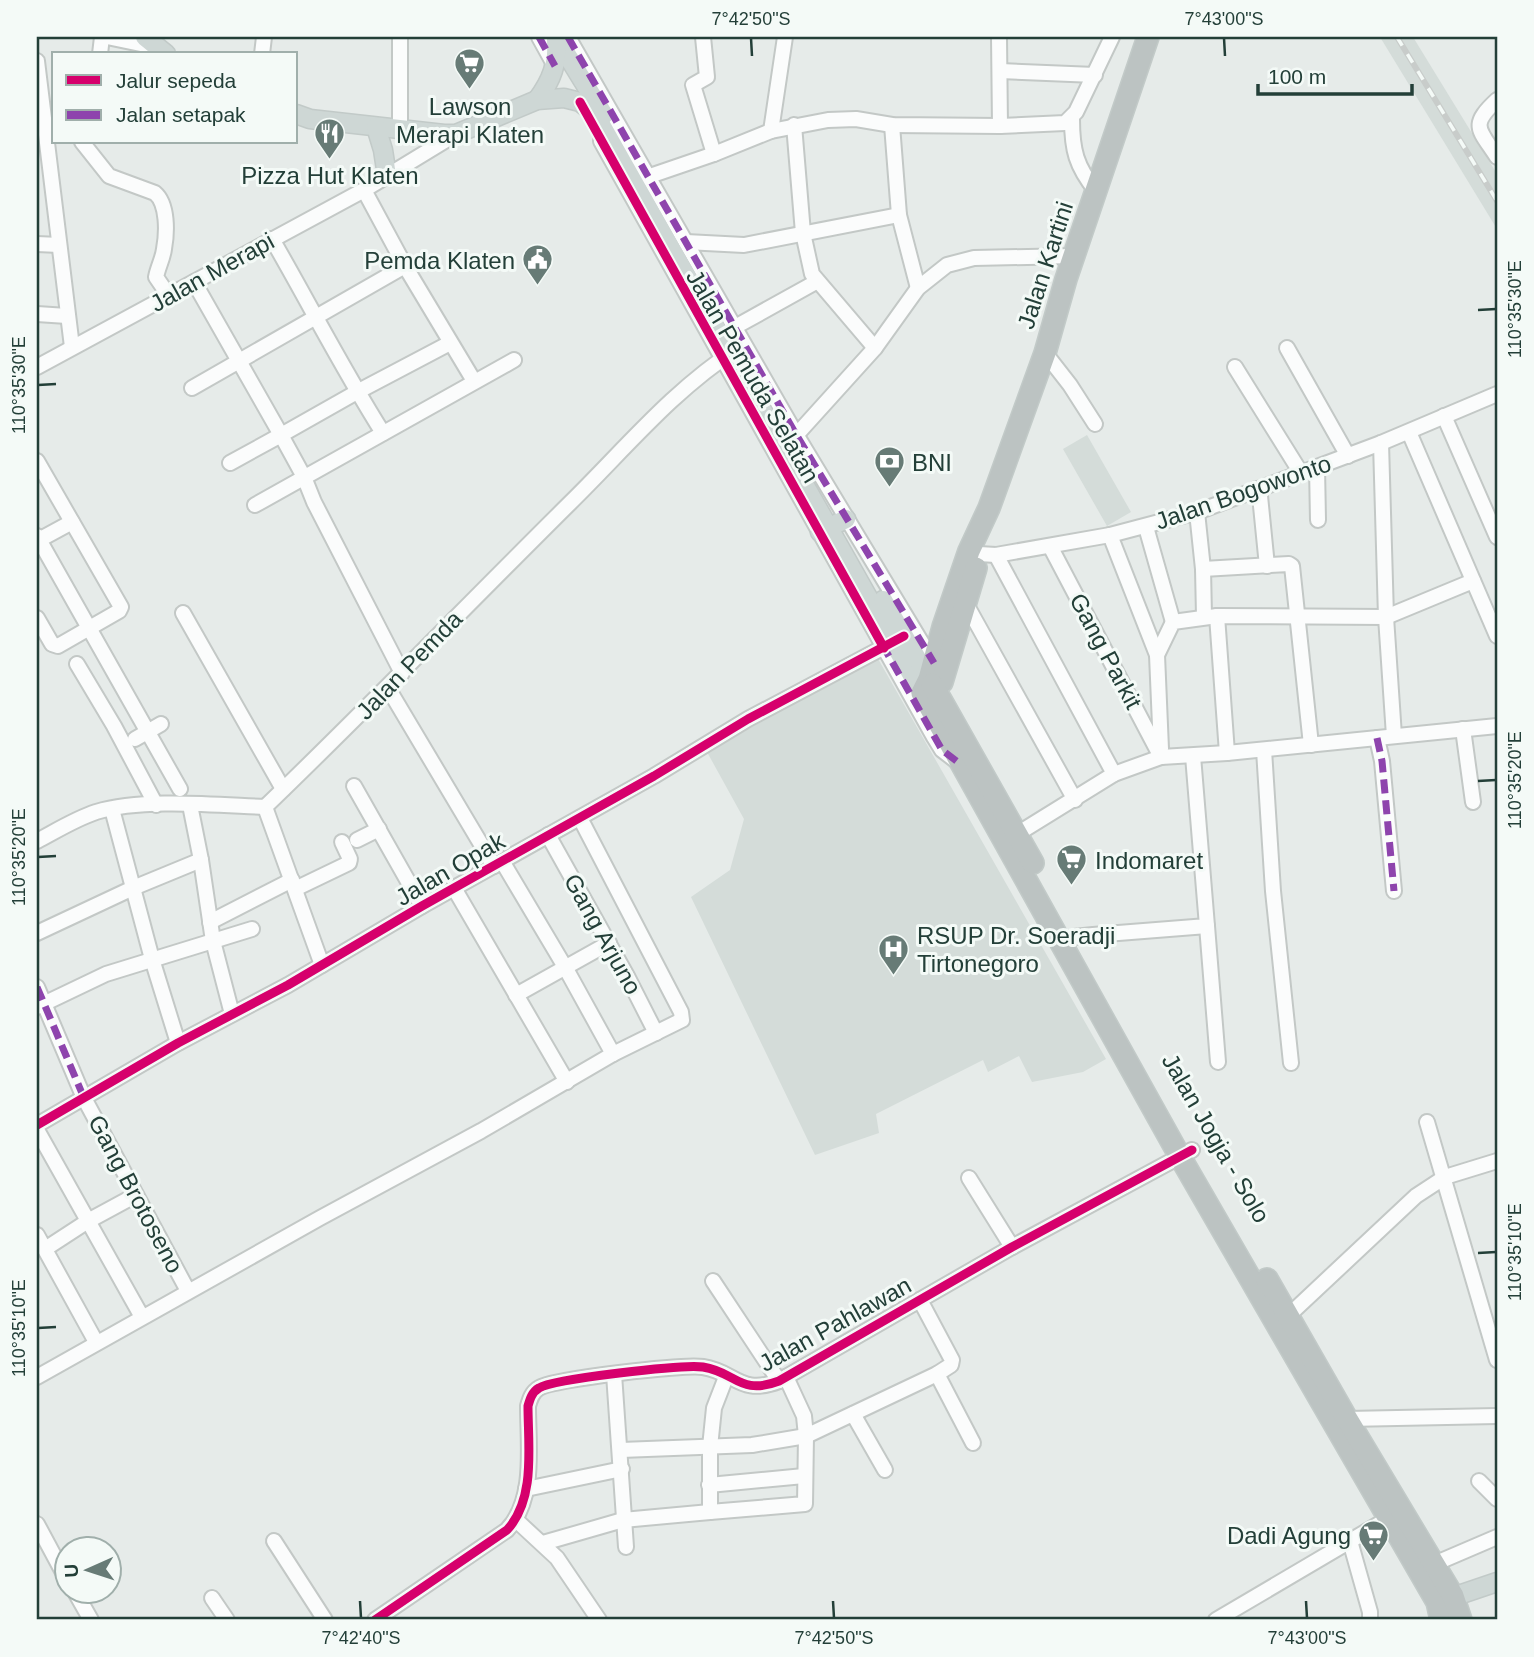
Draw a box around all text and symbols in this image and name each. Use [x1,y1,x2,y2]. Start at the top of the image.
text: 7°42'50"S [711,9,791,29]
text: 7°43'00"S [1184,9,1264,29]
supermarket icon: Lawson Merapi Klaten [453,47,487,91]
legend [52,52,298,144]
scale bar [1258,52,1412,96]
text: 100 m [1268,65,1326,88]
text: Jalur sepeda [116,69,237,92]
place label: Lawson Merapi Klaten [396,93,544,148]
text: Jalan setapak [116,103,246,126]
restaurant icon: Pizza Hut Klaten [313,116,347,160]
place label: Pizza Hut Klaten [241,162,419,189]
street label: Jalan Kartini [1012,198,1078,332]
street label: Jalan Merapi [145,227,279,317]
public building icon: Pemda Klaten [521,243,555,287]
place label: Pemda Klaten [364,247,515,274]
text: 110°35'30"E [1505,260,1525,358]
street label: Jalan Pemuda Selatan [681,265,825,487]
text: 110°35'30"E [9,336,29,434]
bank icon: BNI [872,445,906,489]
place label: BNI [912,449,952,476]
street label: Jalan Bogowonto [1152,449,1334,535]
street label: Gang Parkit [1064,589,1148,714]
street label: Jalan Pemda [351,605,468,725]
text: 110°35'20"E [1505,731,1525,829]
text: 110°35'20"E [9,808,29,906]
street label: Jalan Opak [391,826,510,911]
supermarket icon: Indomaret [1055,843,1089,887]
place label: Indomaret [1095,847,1203,874]
street label: Gang Arjuno [559,869,647,999]
place label: RSUP Dr. Soeradji Tirtonegoro [917,922,1115,977]
hospital icon: RSUP Dr. Soeradji Tirtonegoro [877,932,911,976]
street label: Jalan Jogja - Solo [1157,1049,1275,1227]
street label: Gang Brotoseno [83,1110,189,1278]
text: 110°35'10"E [1505,1203,1525,1301]
street label: Jalan Pahlawan [754,1271,916,1377]
text: 110°35'10"E [9,1279,29,1377]
supermarket icon: Dadi Agung [1357,1518,1391,1562]
place label: Dadi Agung [1227,1522,1351,1549]
north arrow [52,1534,122,1604]
text: U [61,1563,82,1578]
text: 7°42'40"S [321,1628,401,1648]
text: 7°42'50"S [794,1628,874,1648]
text: 7°43'00"S [1267,1628,1347,1648]

